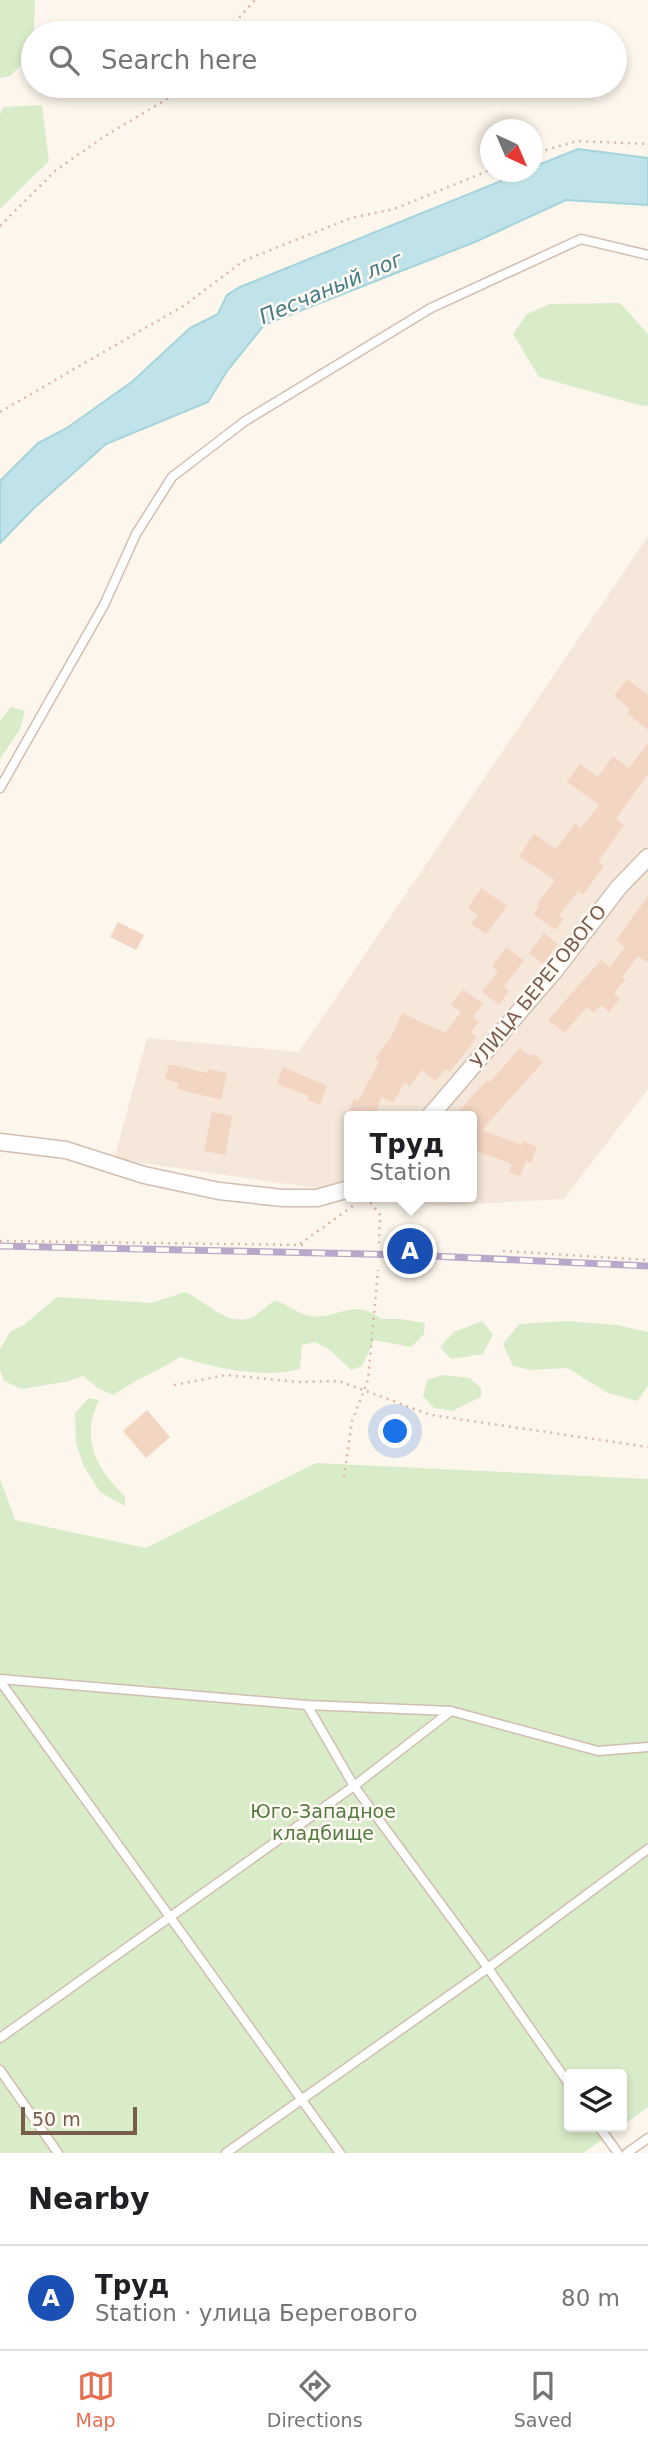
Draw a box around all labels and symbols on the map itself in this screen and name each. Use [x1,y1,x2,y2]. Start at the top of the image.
north arrow [480,119,543,182]
water label: Песчаный лог [256,247,407,329]
street label: УЛИЦА БЕРЕГОВОГО [465,900,611,1072]
pin: A [387,1225,433,1277]
your location [378,1414,412,1448]
park label: Юго-Западное кладбище [250,1800,396,1844]
scale bar [21,2104,136,2136]

